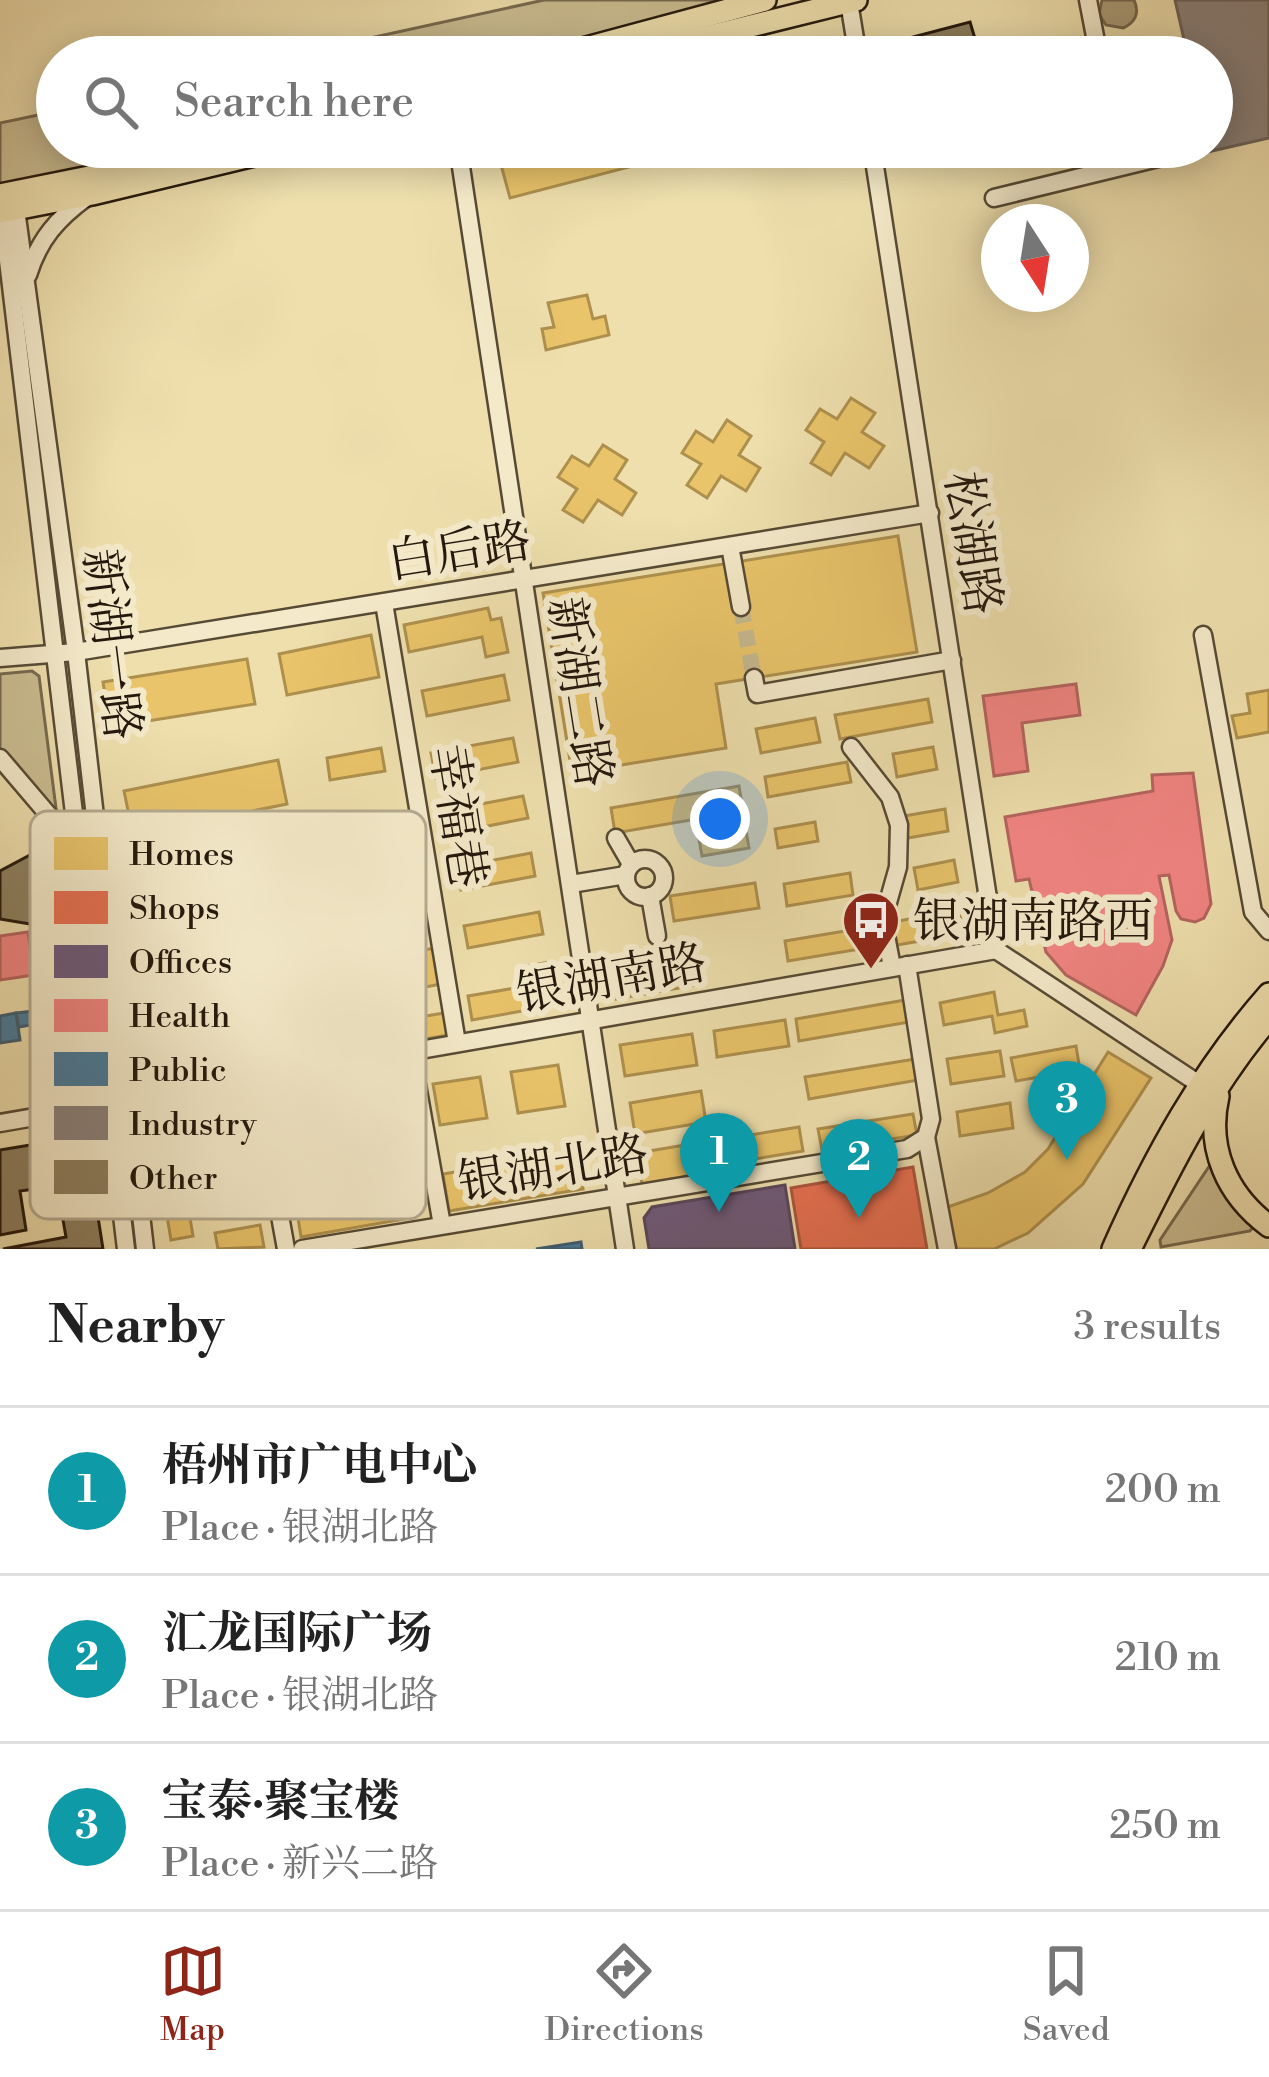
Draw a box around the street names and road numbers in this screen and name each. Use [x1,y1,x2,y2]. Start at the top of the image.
street label: 松湖路 [930,468,1012,619]
street label: 白后路 [384,512,535,594]
street label: 新湖一路 [69,545,151,743]
street label: 新湖二路 [533,593,623,792]
street label: 幸福巷 [415,741,497,892]
street label: 银湖南路 [512,934,711,1026]
street label: 银湖北路 [454,1125,653,1215]

